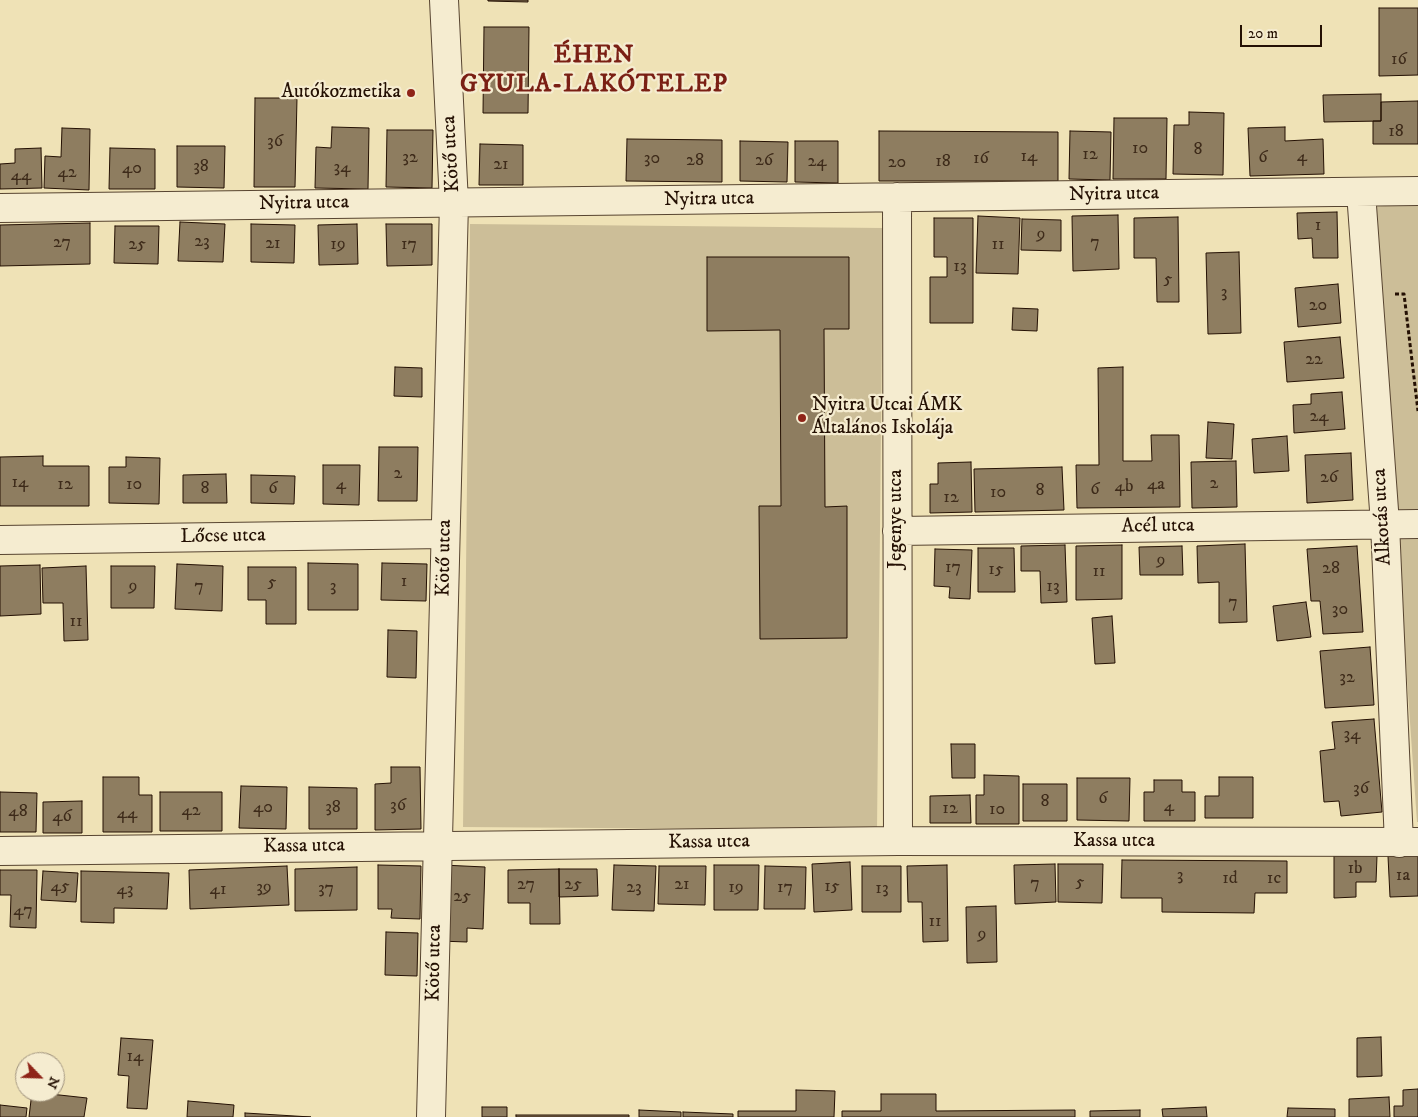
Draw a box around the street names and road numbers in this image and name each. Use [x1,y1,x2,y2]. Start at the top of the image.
street label: Kötő utca [438,115,466,193]
street label: Nyitra utca [1069,182,1159,208]
street label: Nyitra utca [664,187,754,213]
street label: Nyitra utca [259,191,349,217]
street label: Alkotás utca [1368,468,1398,566]
street label: Jegenye utca [885,469,909,569]
street label: Acél utca [1121,514,1195,540]
street label: Kötő utca [432,519,458,597]
street label: Lőcse utca [180,524,266,550]
street label: Kassa utca [668,830,750,856]
street label: Kassa utca [1073,830,1155,854]
street label: Kassa utca [263,834,345,860]
street label: Kötő utca [422,924,448,1002]

